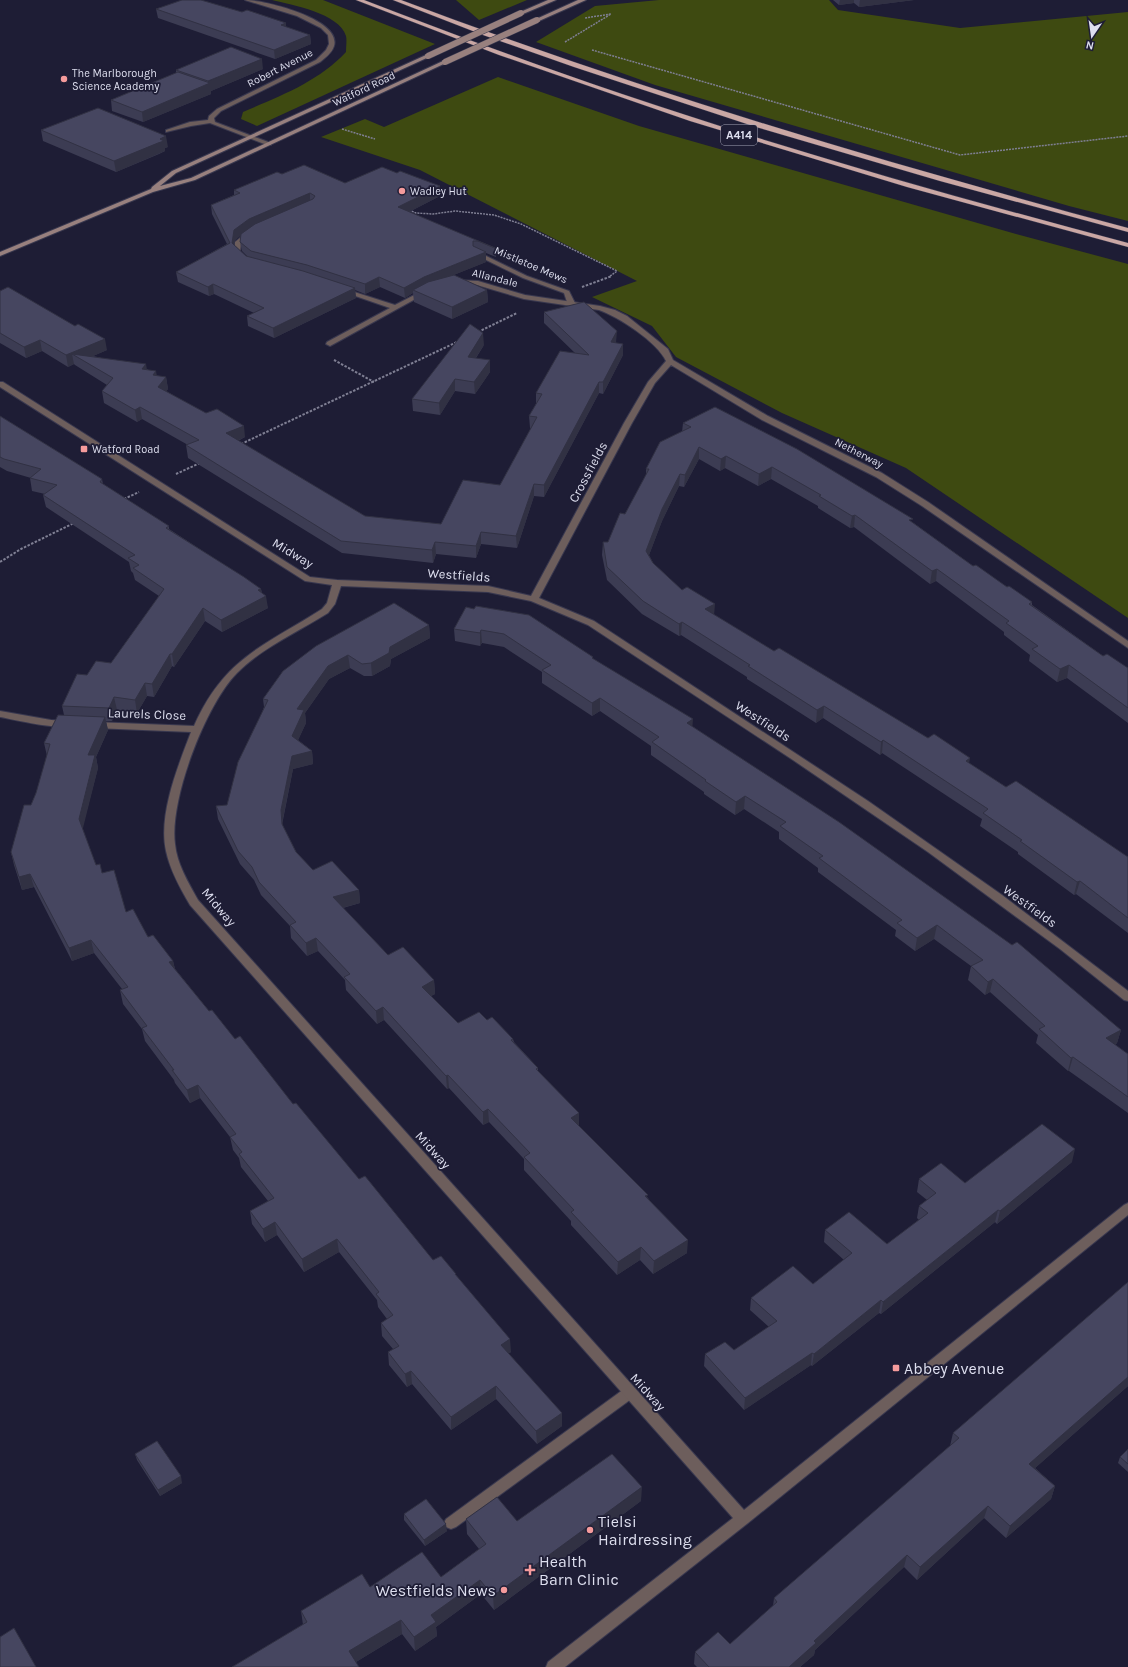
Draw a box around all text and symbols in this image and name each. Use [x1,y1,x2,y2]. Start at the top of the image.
north arrow [1072,16,1112,56]
text: N [1085,38,1095,52]
street label: Robert Avenue [245,46,315,90]
place label: The Marlborough Science Academy [72,67,159,93]
street label: Watford Road [330,69,398,109]
marker: The Marlborough Science Academy [59,74,69,84]
road number: A414 [721,125,757,145]
place label: Wadley Hut [410,185,467,198]
marker: Wadley Hut [397,186,407,196]
street label: Mistletoe Mews [492,244,570,286]
street label: Allandale [471,266,519,290]
street label: Netherway [833,435,885,471]
street label: Crossfields [566,439,610,505]
place label: Watford Road [92,443,160,456]
marker: Watford Road [79,444,89,454]
street label: Midway [270,535,316,571]
street label: Westfields [427,565,491,585]
street label: Westfields [733,698,794,744]
street label: Laurels Close [108,705,187,723]
street label: Westfields [1000,881,1060,931]
street label: Midway [199,885,239,929]
street label: Midway [412,1128,454,1172]
place label: Abbey Avenue [904,1359,1004,1378]
marker: Abbey Avenue [891,1363,901,1373]
street label: Midway [627,1370,669,1414]
place label: Tielsi Hairdressing [598,1512,692,1549]
marker: Tielsi Hairdressing [585,1525,595,1535]
place label: Health Barn Clinic [539,1552,619,1589]
marker: Health Barn Clinic [524,1564,536,1576]
place label: Westfields News [376,1581,496,1600]
marker: Westfields News [499,1585,509,1595]

